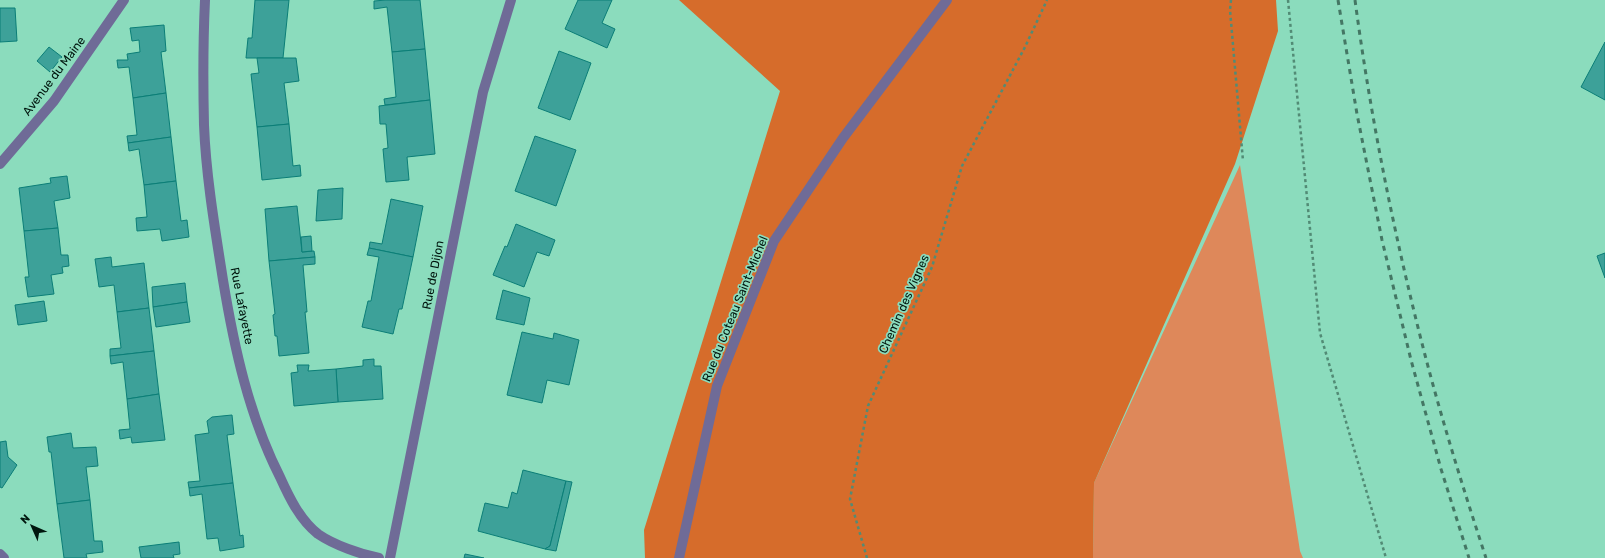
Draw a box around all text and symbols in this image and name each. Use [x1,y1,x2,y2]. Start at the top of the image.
street label: Avenue du Maine [20,34,88,118]
street label: Rue du Coteau Saint-Michel [699,234,771,384]
street label: Rue de Dijon [419,239,447,311]
street label: Chemin des Vignes [876,253,932,355]
street label: Rue Lafayette [228,266,256,346]
north arrow [12,506,52,546]
text: N [18,512,33,527]

